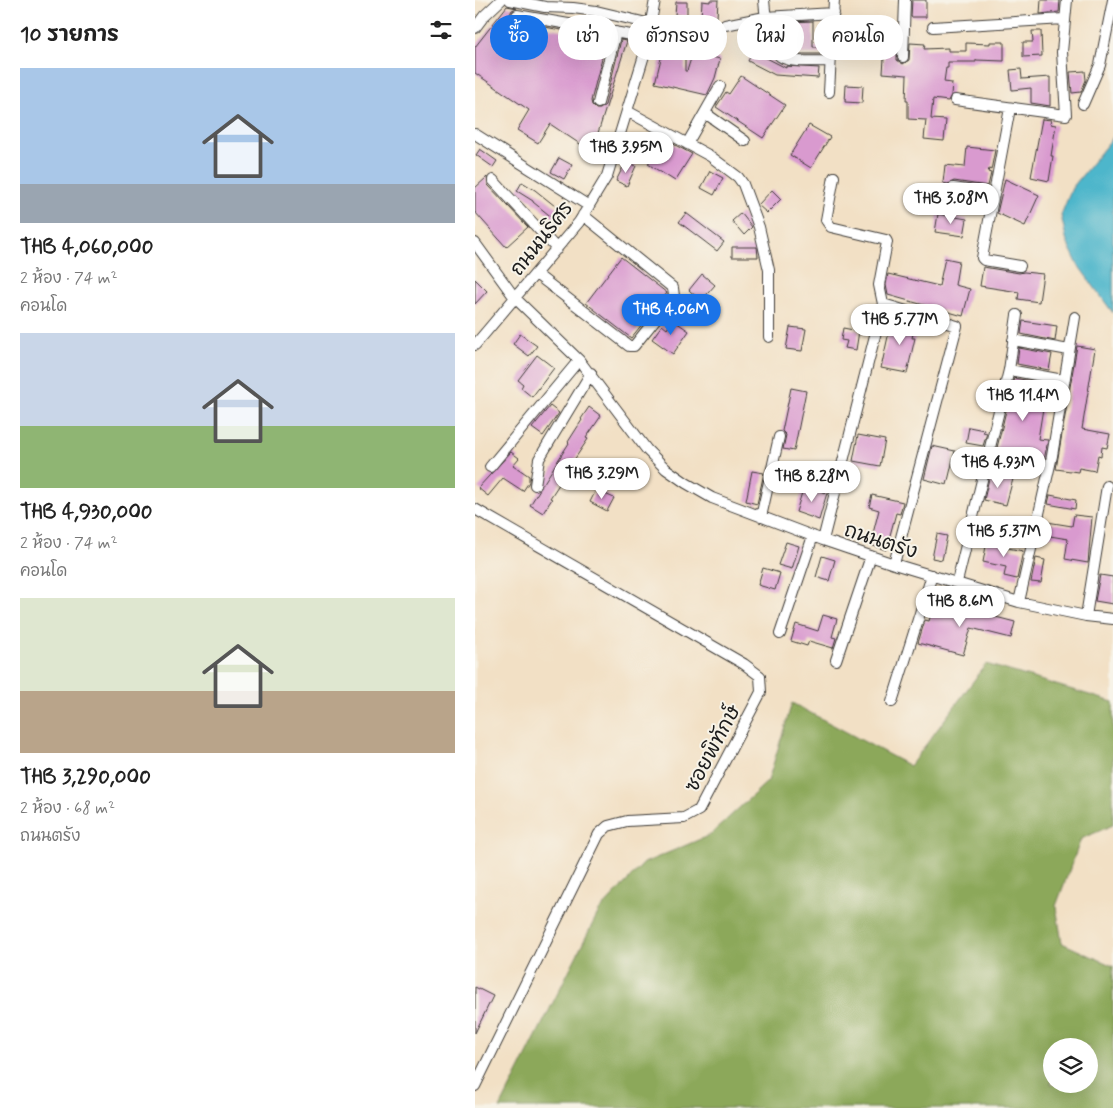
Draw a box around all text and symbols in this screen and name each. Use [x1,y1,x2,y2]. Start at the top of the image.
chip: ซื้อ [490,15,548,60]
chip: เช่า [558,15,618,60]
chip: ตัวกรอง [628,15,727,60]
chip: ใหม่ [737,15,804,60]
chip: คอนโด [814,15,903,60]
icon: filters [427,16,455,44]
text: 10 รายการ [20,21,119,49]
icon: home [193,101,283,191]
pin: THB 3.95M [569,132,683,174]
text: THB 3.95M [589,137,663,158]
pin: THB 3.08M [894,182,1008,225]
text: THB 3.08M [914,188,988,209]
street label: ถนนนริศร [504,196,580,282]
text: THB 4,060,000 [20,233,153,261]
text: 2 ห้อง · 74 m² [20,268,118,289]
pin: THB 4.06M [614,294,728,336]
text: คอนโด [20,296,67,317]
text: THB 4.06M [633,299,709,320]
pin: THB 5.77M [843,304,957,346]
text: THB 5.77M [862,309,938,330]
icon: home [193,366,283,456]
pin: THB 11.4M [966,380,1080,422]
text: THB 11.4M [987,385,1059,406]
pin: THB 4.93M [941,446,1055,489]
text: THB 4.93M [961,452,1035,473]
pin: THB 3.29M [545,458,659,500]
pin: THB 8.28M [755,460,869,503]
text: THB 3.29M [565,463,639,484]
text: THB 8.28M [774,466,850,487]
text: THB 4,930,000 [20,498,153,526]
pin: THB 5.37M [947,516,1061,558]
street label: ถนนตรัง [840,517,921,566]
text: THB 5.37M [967,521,1041,542]
text: 2 ห้อง · 74 m² [20,533,118,554]
text: คอนโด [20,561,67,582]
pin: THB 8.6M [908,586,1012,628]
text: THB 8.6M [927,591,993,612]
icon: home [193,631,283,721]
street label: ซอยพิทักษ์ [678,699,748,797]
text: THB 3,290,000 [20,763,151,791]
text: 2 ห้อง · 68 m² [20,798,115,819]
text: ถนนตรัง [20,826,80,847]
map controls [1043,1038,1098,1093]
button: layers [1043,1038,1098,1093]

